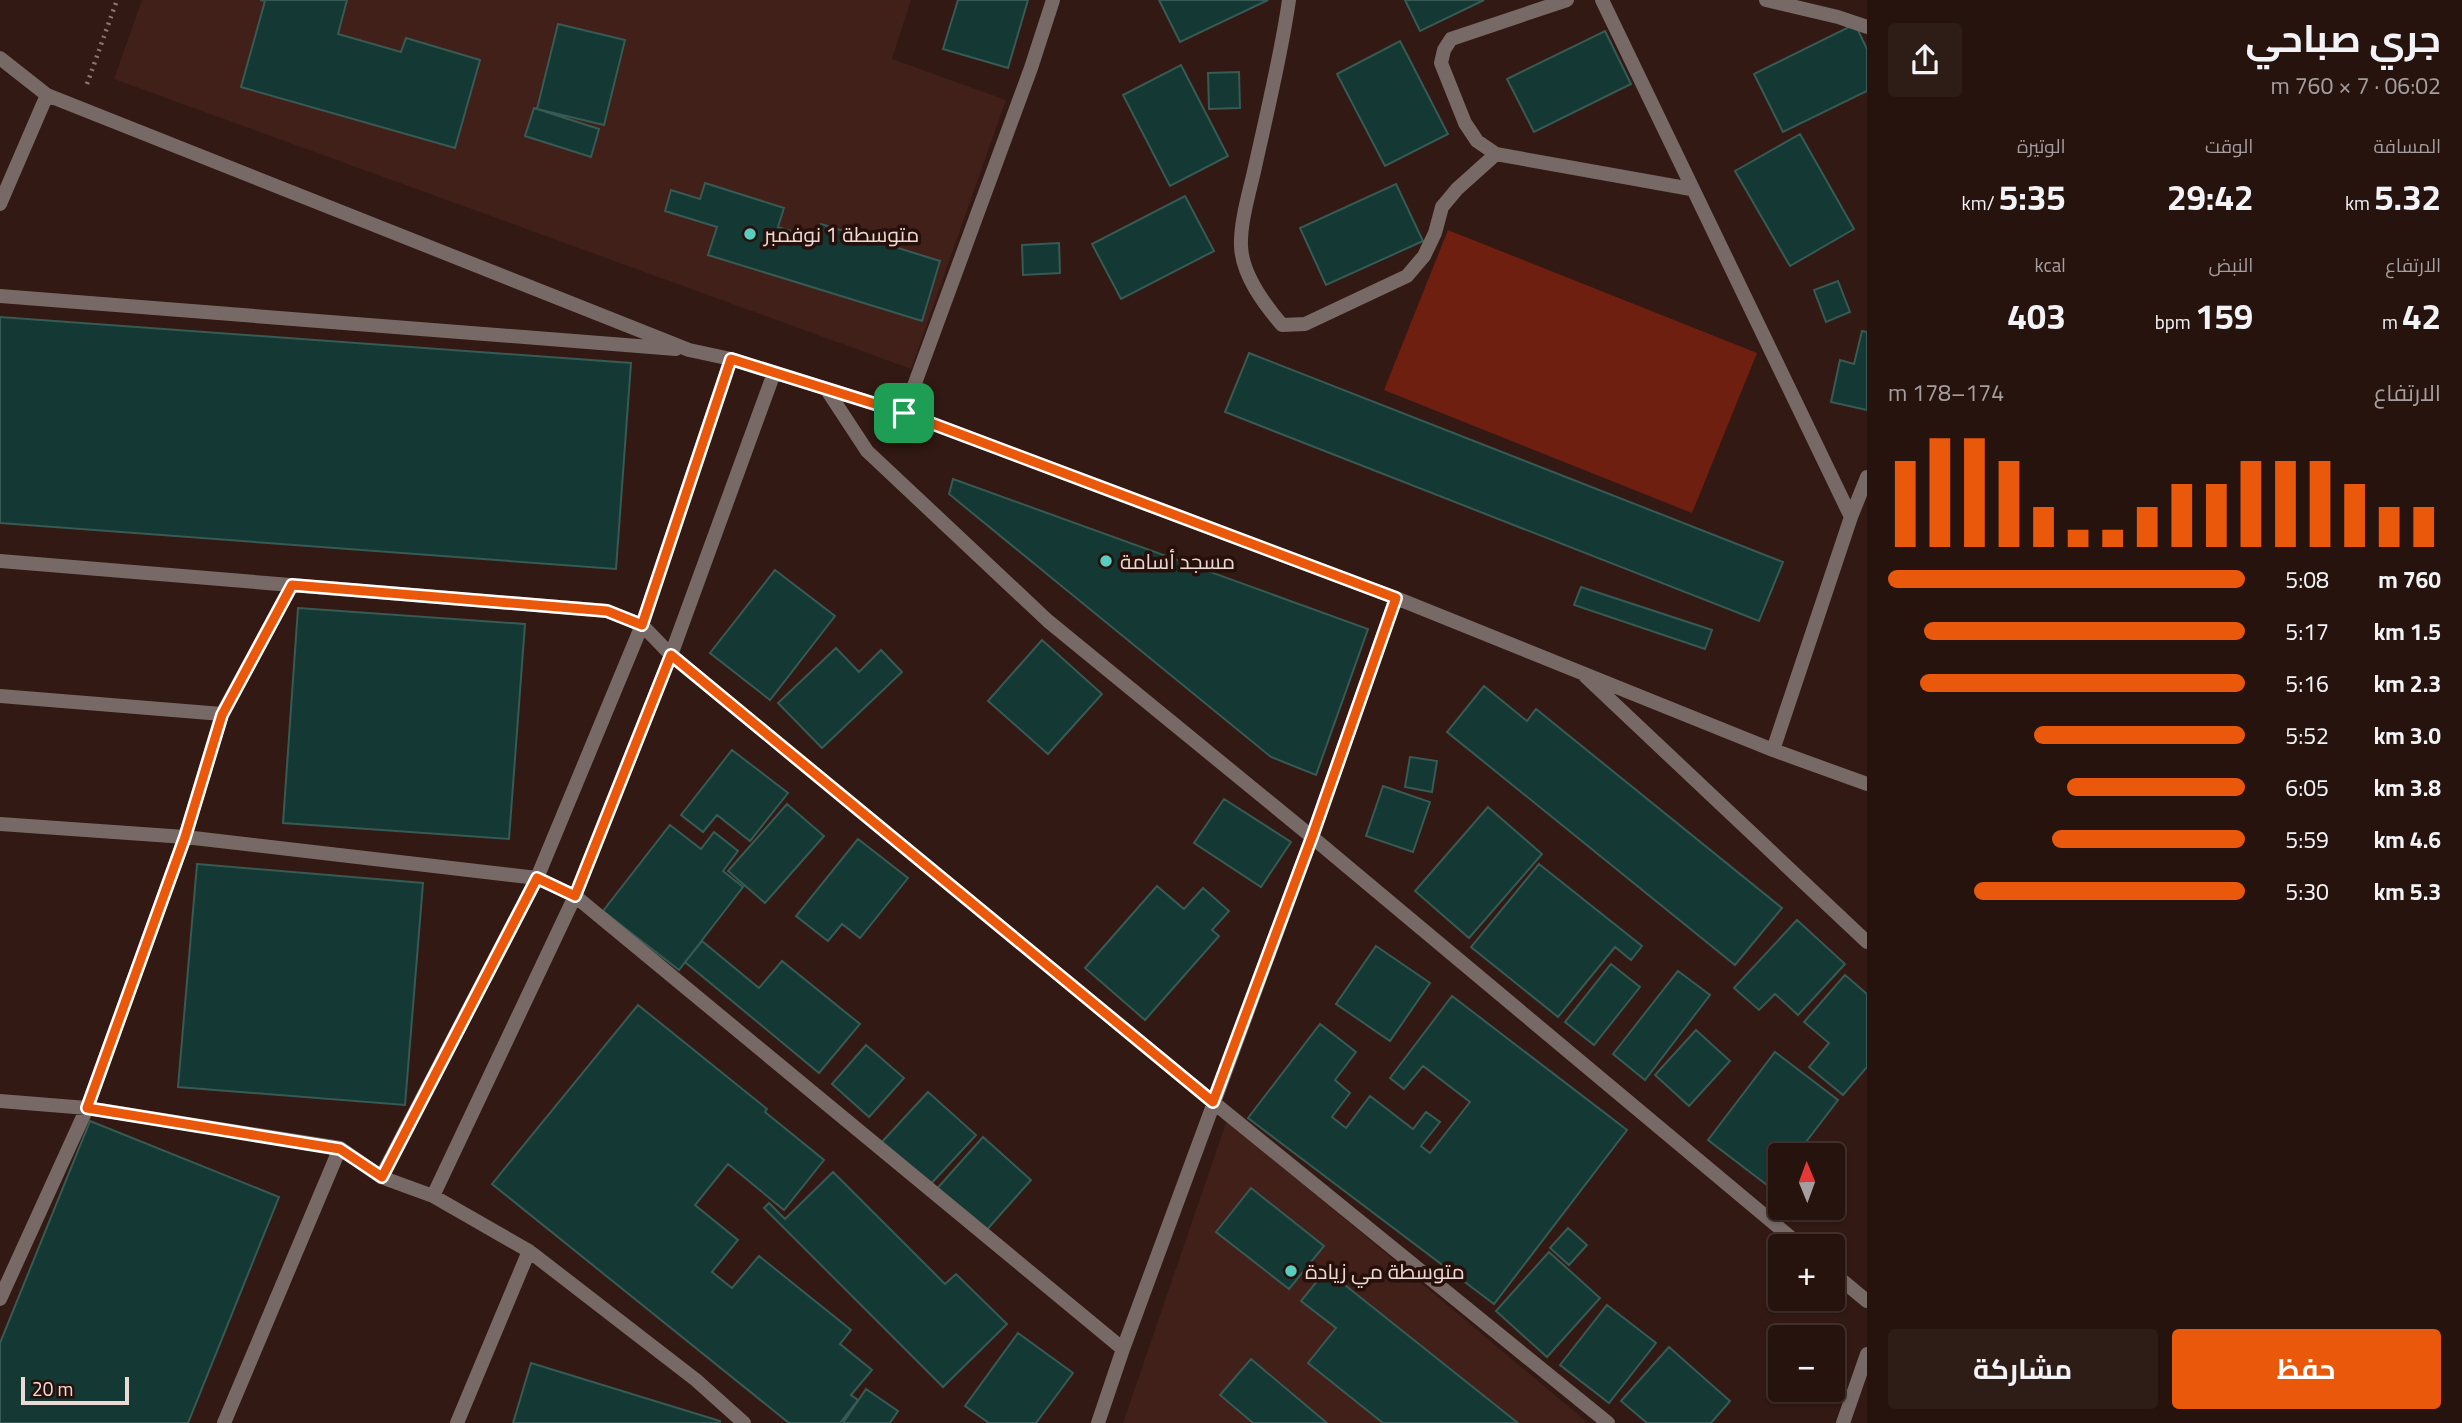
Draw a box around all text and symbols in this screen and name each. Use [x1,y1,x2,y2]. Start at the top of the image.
text: جري صباحي [2245,2,2441,74]
button: share [1888,23,1962,97]
text: 06:02 · 7 × 760 m [2270,64,2441,107]
text: الوتيرة [2017,128,2066,164]
text: الوقت [2205,128,2253,164]
text: المسافة [2373,128,2441,164]
text: 5:35 [1999,164,2066,230]
text: 29:42 [2167,164,2253,230]
text: 5.32 [2374,164,2441,230]
text: /km [1962,185,1999,221]
text: km [2345,185,2374,221]
place label: متوسطة 1 نوفمبر [763,215,919,254]
marker: متوسطة 1 نوفمبر [742,226,758,242]
text: kcal [2035,247,2066,283]
text: النبض [2209,247,2253,283]
text: الارتفاع [2385,247,2441,283]
text: 403 [2007,283,2066,349]
text: 159 [2195,283,2253,349]
text: 42 [2402,283,2441,349]
text: bpm [2155,304,2195,340]
text: m [2382,304,2402,340]
text: 174–178 m [1888,371,2004,414]
text: الارتفاع [2374,371,2441,414]
pin [874,383,934,443]
icon: arrive [885,394,923,432]
place label: مسجد أسامة [1120,542,1235,581]
marker: مسجد أسامة [1098,553,1114,569]
text: 5:08 [2285,558,2329,601]
text: 760 m [2378,558,2441,601]
text: 5:17 [2285,610,2329,653]
text: 1.5 km [2374,610,2441,653]
text: 5:16 [2285,662,2329,705]
text: 2.3 km [2374,662,2441,705]
text: 5:52 [2285,714,2329,757]
text: 3.0 km [2374,714,2441,757]
text: 6:05 [2285,766,2329,809]
text: 3.8 km [2374,766,2441,809]
text: 5:59 [2285,818,2329,861]
text: 4.6 km [2374,818,2441,861]
text: 5:30 [2285,870,2329,913]
text: 5.3 km [2374,870,2441,913]
north arrow [1768,1143,1844,1220]
map controls [1768,1143,1845,1402]
button: + [1768,1234,1845,1311]
place label: متوسطة مي زيادة [1305,1252,1465,1291]
marker: متوسطة مي زيادة [1283,1263,1299,1279]
button: − [1768,1325,1845,1402]
button: مشاركة [1888,1329,2158,1409]
button: حفظ [2172,1329,2441,1409]
text: 20 m [32,1371,73,1407]
scale bar [21,1374,130,1406]

